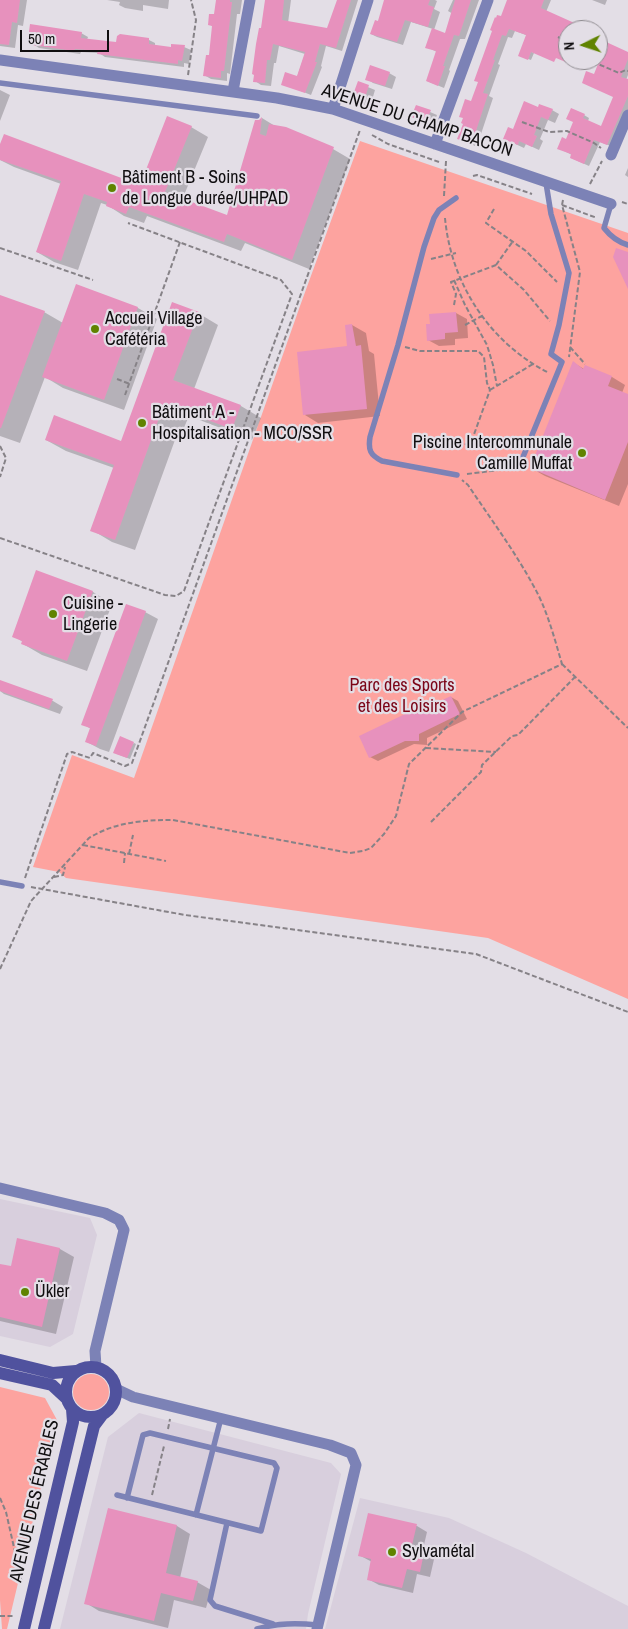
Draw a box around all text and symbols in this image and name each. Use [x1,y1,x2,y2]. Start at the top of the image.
scale bar [22,20,111,52]
north arrow [558,20,608,70]
text: 50 m [28,28,55,49]
text: N [560,41,578,51]
street label: AVENUE DU CHAMP BACON [319,80,515,162]
place label: Bâtiment B - Soins de Longue durée/UHPAD [122,167,288,210]
marker: Bâtiment B - Soins de Longue durée/UHPAD [106,182,118,194]
place label: Accueil Village Cafétéria [105,308,202,350]
marker: Accueil Village Cafétéria [89,323,101,335]
place label: Bâtiment A - Hospitalisation - MCO/SSR [152,402,332,444]
marker: Bâtiment A - Hospitalisation - MCO/SSR [136,417,148,429]
place label: Piscine Intercommunale Camille Muffat [413,432,572,474]
marker: Piscine Intercommunale Camille Muffat [576,447,588,459]
place label: Cuisine - Lingerie [63,593,123,636]
marker: Cuisine - Lingerie [47,608,59,620]
park label: Parc des Sports et des Loisirs [349,675,455,718]
place label: Ükler [35,1281,69,1303]
marker: Ükler [19,1286,31,1298]
street label: AVENUE DES ÉRABLES [6,1418,64,1584]
place label: Sylvamétal [402,1541,474,1563]
marker: Sylvamétal [386,1546,398,1558]

